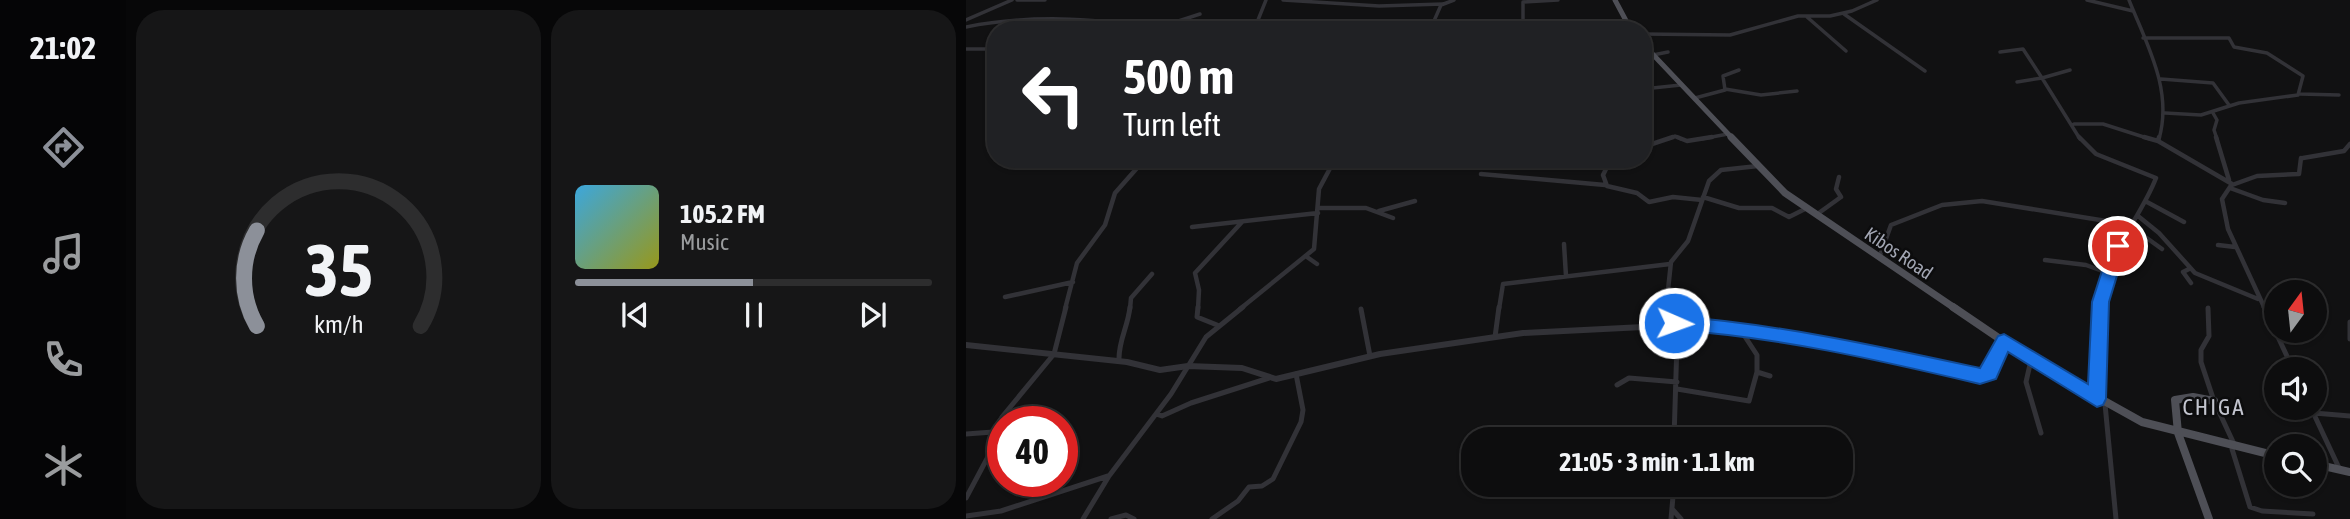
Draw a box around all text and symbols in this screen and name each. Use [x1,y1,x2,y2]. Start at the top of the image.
text: 21:02 [30,29,96,66]
text: 500 m [1123,48,1234,104]
icon: left [1008,49,1099,140]
text: Turn left [1123,106,1221,143]
icon: directions [39,123,88,172]
text: 105.2 FM [680,199,765,229]
pin [2088,216,2148,276]
street label: Kibos Road [1861,222,1937,284]
icon: arrive [2099,227,2137,265]
text: 35 [304,228,373,311]
icon: music [39,229,88,278]
text: Music [680,229,728,255]
north arrow [2264,280,2328,343]
map controls [2264,280,2327,497]
position arrow [1637,286,1711,360]
icon: previous [616,296,654,334]
icon: pause [735,296,773,334]
icon: next [854,296,892,334]
text: km/h [314,309,363,337]
icon: phone [39,335,88,384]
button: sound [2264,357,2327,420]
district label: CHIGA [2182,394,2246,420]
speed limit sign: 40 [987,406,1078,497]
button: search [2264,434,2327,497]
icon: climate [39,441,88,490]
text: 21:05 · 3 min · 1.1 km [1559,447,1755,477]

